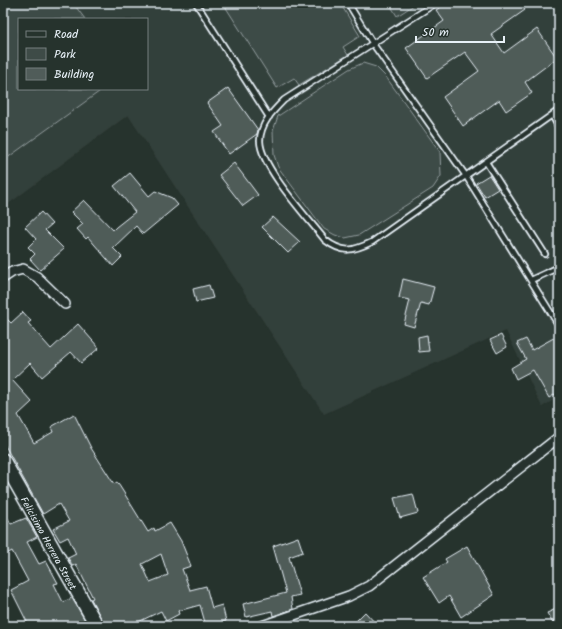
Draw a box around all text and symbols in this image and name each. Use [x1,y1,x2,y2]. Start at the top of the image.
legend [18,18,148,90]
scale bar [416,18,504,44]
text: 50 m [422,23,449,42]
text: Road [54,25,79,44]
text: Park [54,45,76,64]
text: Building [54,65,94,84]
street label: Felicisimo Herrera Street [16,494,80,593]

